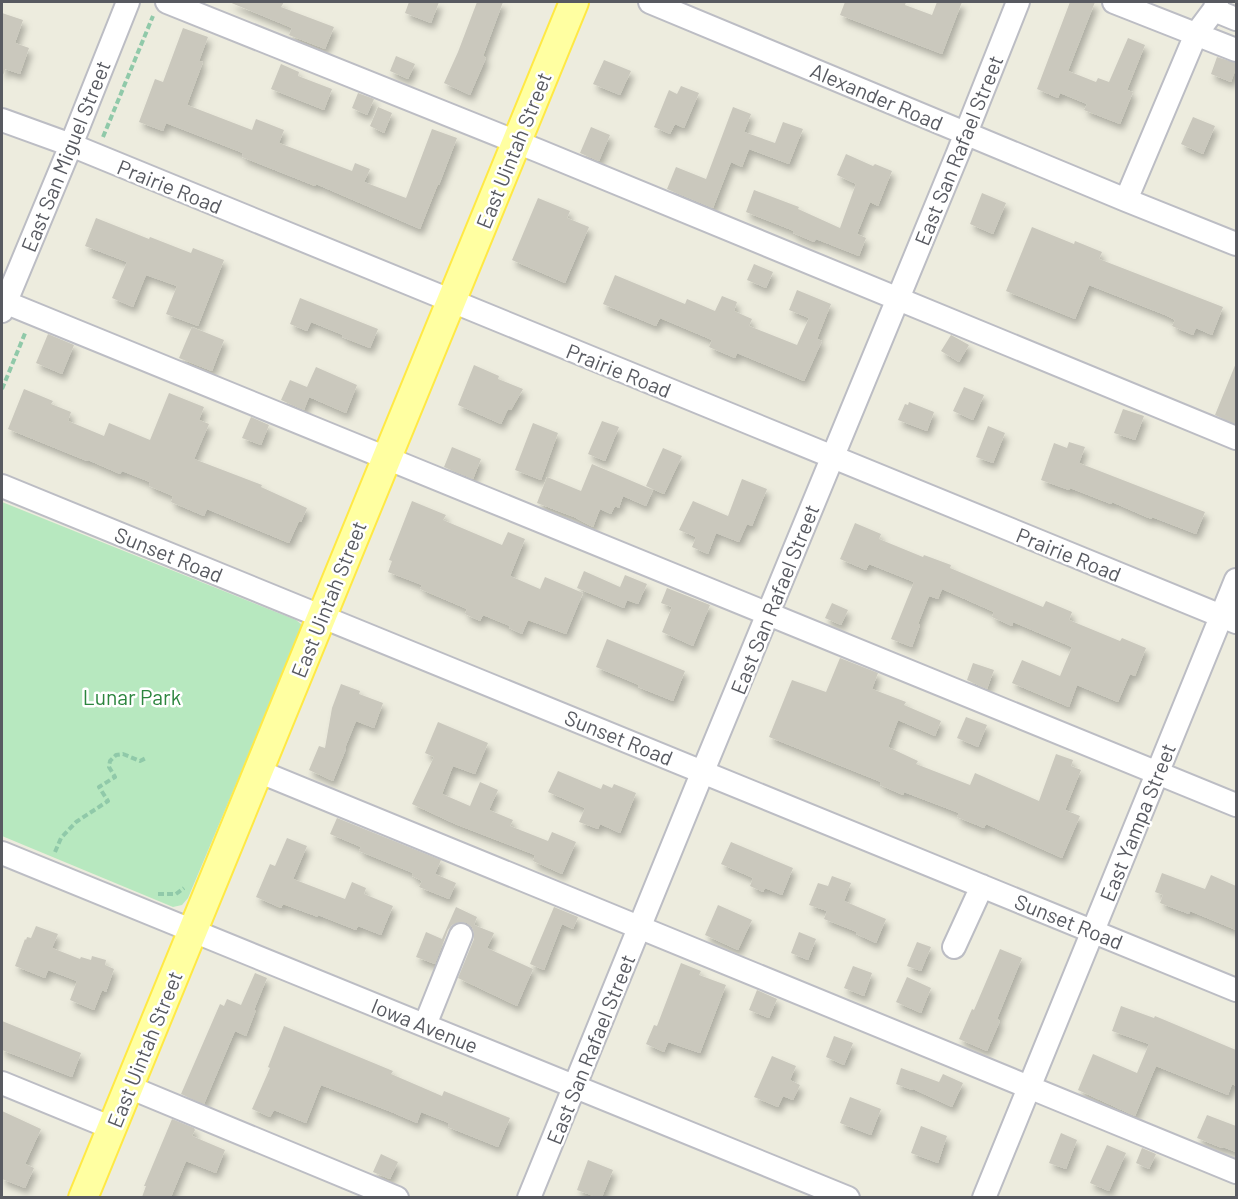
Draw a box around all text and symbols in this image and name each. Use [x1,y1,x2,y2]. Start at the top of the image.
street label: East San Rafael Street [908,51,1008,249]
street label: East San Miguel Street [15,57,115,255]
street label: Alexander Road [807,57,947,135]
street label: East Uintah Street [470,68,556,232]
street label: Prairie Road [114,154,226,218]
street label: Prairie Road [563,338,675,402]
street label: East San Rafael Street [724,500,824,698]
street label: East Uintah Street [285,517,371,681]
street label: Sunset Road [111,521,227,587]
street label: Prairie Road [1013,522,1125,586]
park label: Lunar Park [83,684,181,709]
street label: Sunset Road [561,704,677,770]
street label: East Yampa Street [1094,739,1180,905]
street label: Sunset Road [1011,888,1127,954]
street label: East San Rafael Street [540,950,640,1148]
street label: East Uintah Street [101,967,187,1131]
street label: Iowa Avenue [368,992,482,1058]

